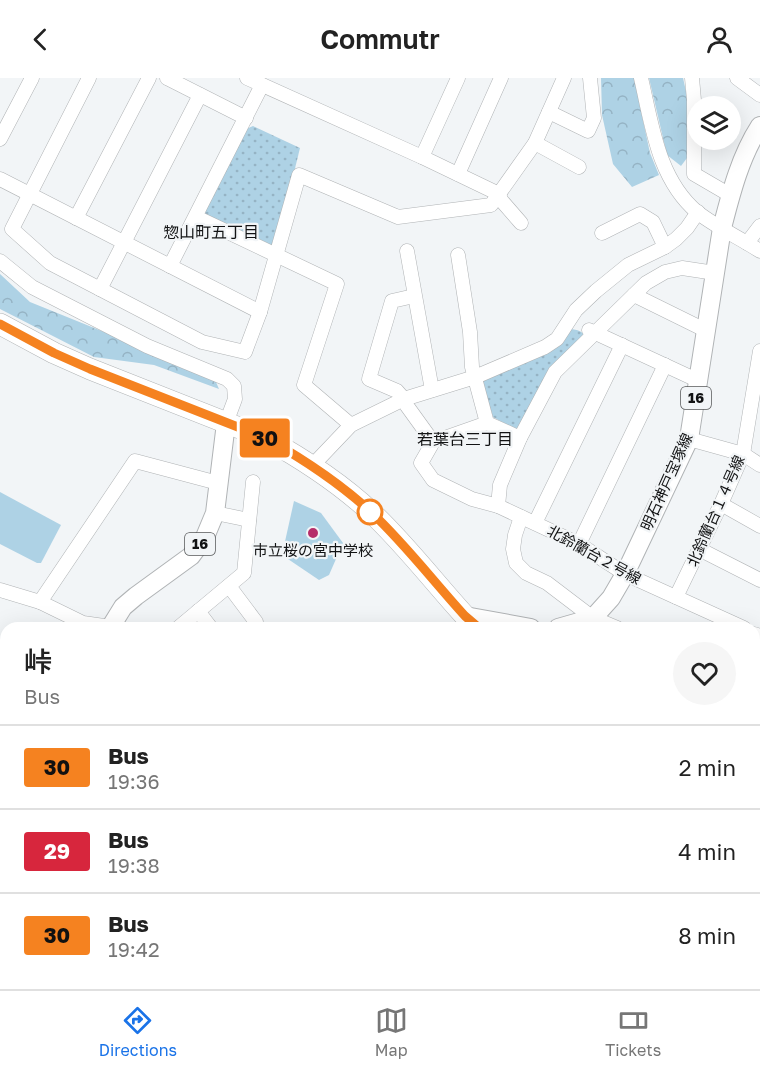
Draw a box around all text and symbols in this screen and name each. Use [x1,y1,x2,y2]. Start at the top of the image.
icon: back [24,23,57,56]
text: Commutr [320,23,440,55]
icon: person [703,23,736,56]
map controls [687,96,741,150]
button: layers [687,96,741,150]
district label: 惣山町五丁目 [163,222,259,242]
road number: 16 [681,387,711,409]
line badge: 30 [238,418,292,458]
text: 30 [252,425,278,451]
district label: 若葉台三丁目 [417,429,513,449]
street label: 明石神戸宝塚線 [637,430,696,533]
street label: 北鈴蘭台１４号線 [682,452,748,569]
unlabelled marker [357,499,383,525]
street label: 北鈴蘭台２号線 [544,521,645,587]
marker: 市立桜の宮中学校 [306,526,320,540]
road number: 16 [185,533,215,555]
place label: 市立桜の宮中学校 [253,541,373,559]
button: heart [673,642,736,705]
text: 峠 [24,645,52,678]
text: Bus [24,684,60,708]
text: Bus [108,742,149,769]
text: 30 [44,754,70,780]
text: 2 min [679,754,736,781]
text: 19:36 [108,769,160,793]
text: Bus [108,826,149,853]
text: 29 [44,838,70,864]
text: 4 min [678,838,736,865]
text: 19:38 [108,853,160,877]
text: Bus [108,910,149,937]
text: 30 [44,922,70,948]
text: 8 min [678,922,736,949]
text: 19:42 [108,937,160,961]
tab: Directions [99,1004,177,1060]
tab: Map [375,1004,408,1060]
tab: Tickets [605,1004,661,1060]

